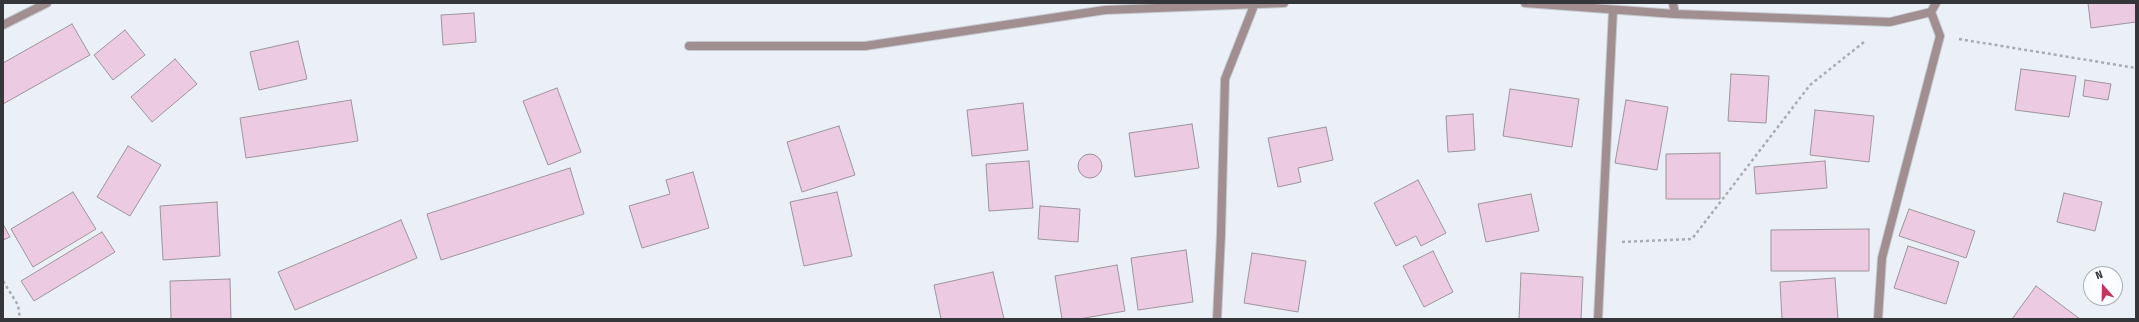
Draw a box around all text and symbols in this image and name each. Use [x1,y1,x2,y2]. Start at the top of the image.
north arrow [2083,266,2123,306]
text: N [2094,268,2104,282]

